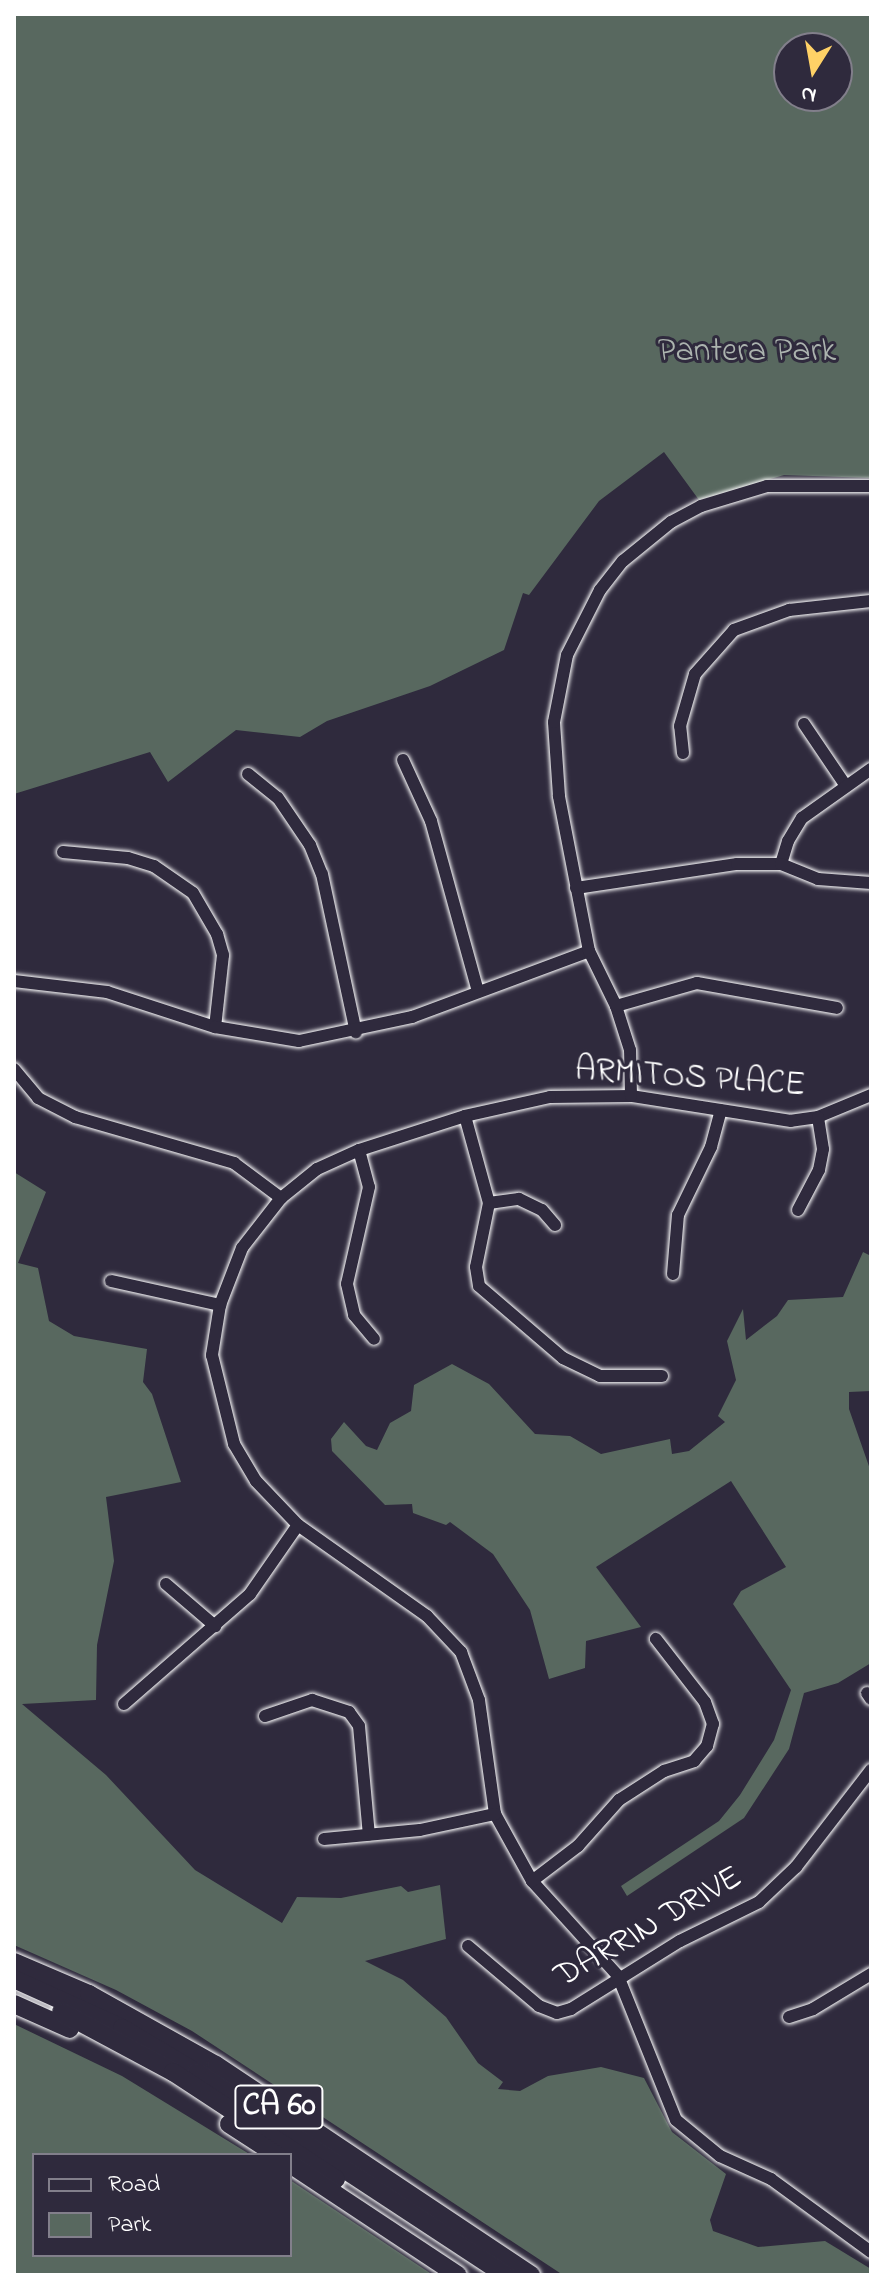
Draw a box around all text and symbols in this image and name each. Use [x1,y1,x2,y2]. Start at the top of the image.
north arrow [773,32,853,112]
text: N [798,76,819,111]
park label: Pantera Park [658,333,836,373]
street label: ARMITOS PLACE [573,1051,807,1107]
street label: DARRIN DRIVE [548,1858,750,1998]
road number: CA 60 [233,2079,325,2135]
legend [32,2153,292,2257]
text: Road [108,2168,160,2203]
text: Park [108,2208,151,2243]

